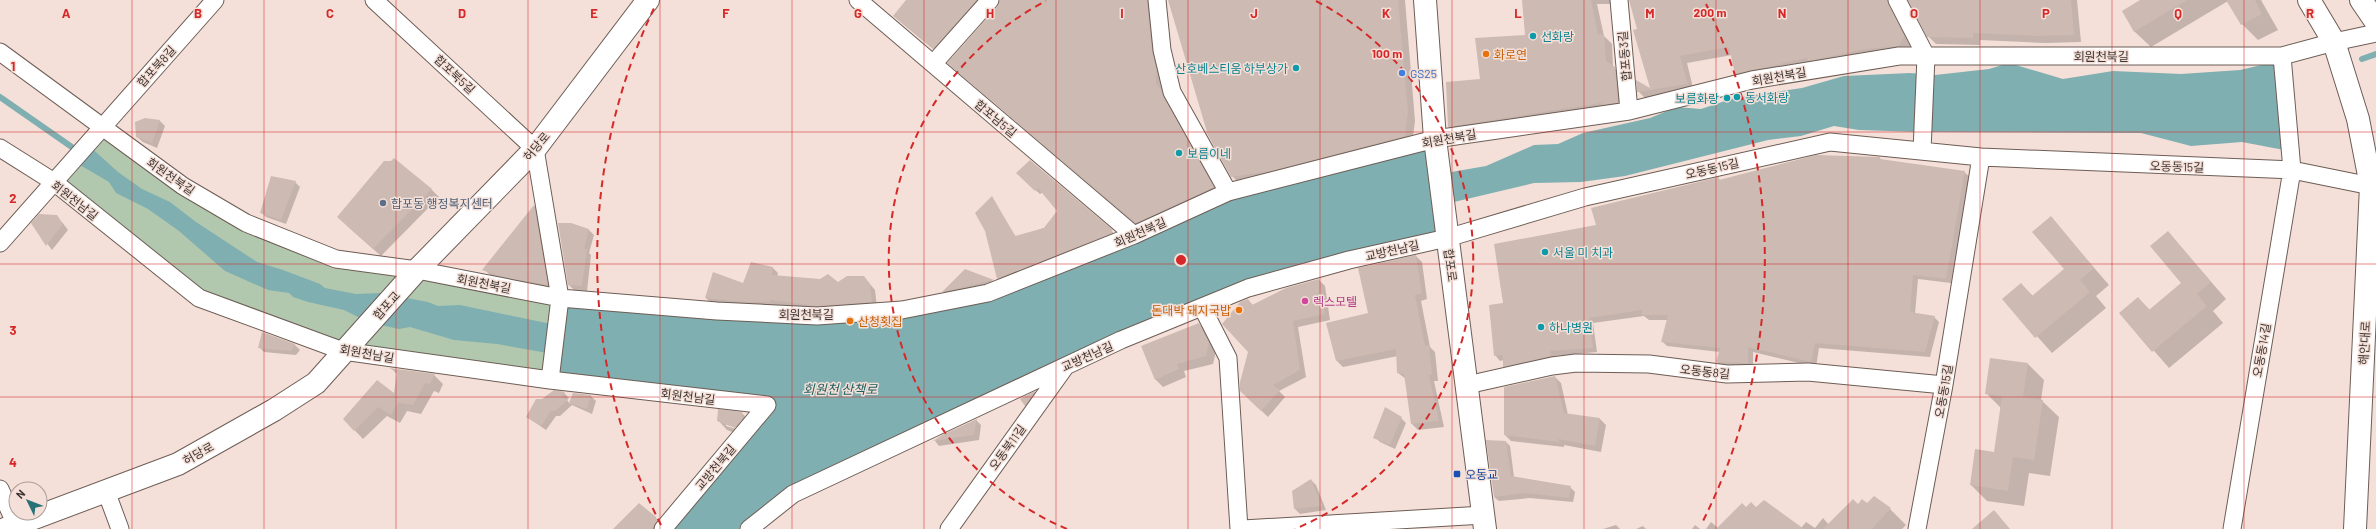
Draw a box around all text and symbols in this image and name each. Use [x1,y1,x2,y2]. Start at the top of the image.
text: A [62,5,71,21]
text: B [194,5,202,21]
text: C [326,5,334,21]
text: D [458,5,466,21]
text: E [590,5,598,21]
text: F [722,5,730,21]
text: G [854,5,862,21]
text: H [986,5,994,21]
text: I [1120,5,1124,21]
text: J [1250,5,1258,21]
text: K [1382,5,1390,21]
text: L [1514,5,1522,21]
text: M [1645,5,1655,21]
text: 200 m [1694,5,1726,19]
text: N [1778,5,1786,21]
text: O [1910,5,1918,21]
text: P [2042,5,2050,21]
text: Q [2174,5,2182,21]
text: R [2306,5,2314,21]
place label: 선화랑 [1541,29,1574,43]
street label: 합포동3길 [1615,30,1633,82]
marker: 선화랑 [1528,31,1538,41]
street label: 합포북8길 [134,43,178,89]
text: 100 m [1372,46,1402,60]
place label: 화로연 [1494,47,1527,61]
marker: 화로연 [1481,49,1491,59]
street label: 회원천북길 [2073,49,2129,63]
street label: 합포북5길 [432,52,478,96]
text: 1 [11,58,15,74]
place label: 산호베스티움 하부상가 [1175,61,1288,75]
marker: 산호베스티움 하부상가 [1291,63,1301,73]
street label: 회원천북길 [1751,64,1807,88]
place label: GS25 [1410,66,1437,80]
marker: GS25 [1397,68,1407,78]
place label: 동서화랑 [1745,90,1789,104]
place label: 보름화랑 [1675,91,1719,105]
marker: 동서화랑 [1732,92,1742,102]
marker: 보름화랑 [1722,93,1732,103]
street label: 합포남5길 [972,96,1020,140]
street label: 회원천북길 [1421,126,1477,150]
street label: 허당로 [520,129,552,163]
place label: 보름이네 [1187,146,1231,160]
marker: 보름이네 [1174,148,1184,158]
street label: 회원천북길 [144,154,198,198]
street label: 오동동15길 [1684,155,1740,181]
street label: 오동동15길 [2150,158,2204,174]
street label: 회원천남길 [49,177,101,223]
text: 2 [9,190,17,206]
place label: 합포동 행정복지센터 [391,196,493,210]
marker: 합포동 행정복지센터 [378,198,388,208]
street label: 회원천북길 [1112,214,1168,250]
street label: 교방천남길 [1364,237,1420,263]
place label: 서울 미 치과 [1553,245,1613,259]
marker: 서울 미 치과 [1540,247,1550,257]
street label: 합포로 [1442,248,1460,282]
centre of rings [1174,253,1188,267]
street label: 회원천북길 [456,271,512,295]
street label: 합포교 [370,288,402,322]
place label: 렉스모텔 [1313,294,1357,308]
marker: 렉스모텔 [1300,296,1310,306]
place label: 돈대박 돼지국밥 [1151,303,1231,317]
marker: 돈대박 돼지국밥 [1234,305,1244,315]
street label: 회원천북길 [778,307,834,321]
place label: 산청횟집 [858,314,902,328]
marker: 산청횟집 [845,316,855,326]
place label: 하나병원 [1549,320,1593,334]
street label: 해안대로 [2356,321,2372,365]
text: 3 [9,322,17,338]
marker: 하나병원 [1536,322,1546,332]
street label: 오동동14길 [2249,322,2273,378]
street label: 교방천남길 [1059,338,1115,374]
street label: 회원천남길 [339,341,395,365]
street label: 오동동8길 [1679,361,1731,381]
street label: 오동동15길 [1931,363,1955,419]
water label: 회원천 산책로 [803,381,878,397]
street label: 회원천남길 [660,386,716,406]
street label: 오동북11길 [986,422,1028,472]
street label: 허당로 [180,439,216,467]
street label: 교방천북길 [692,441,738,493]
text: 4 [9,454,17,470]
place label: 오동교 [1465,467,1498,481]
marker: 오동교 [1452,469,1462,479]
north arrow [8,481,48,521]
text: N [13,487,28,501]

